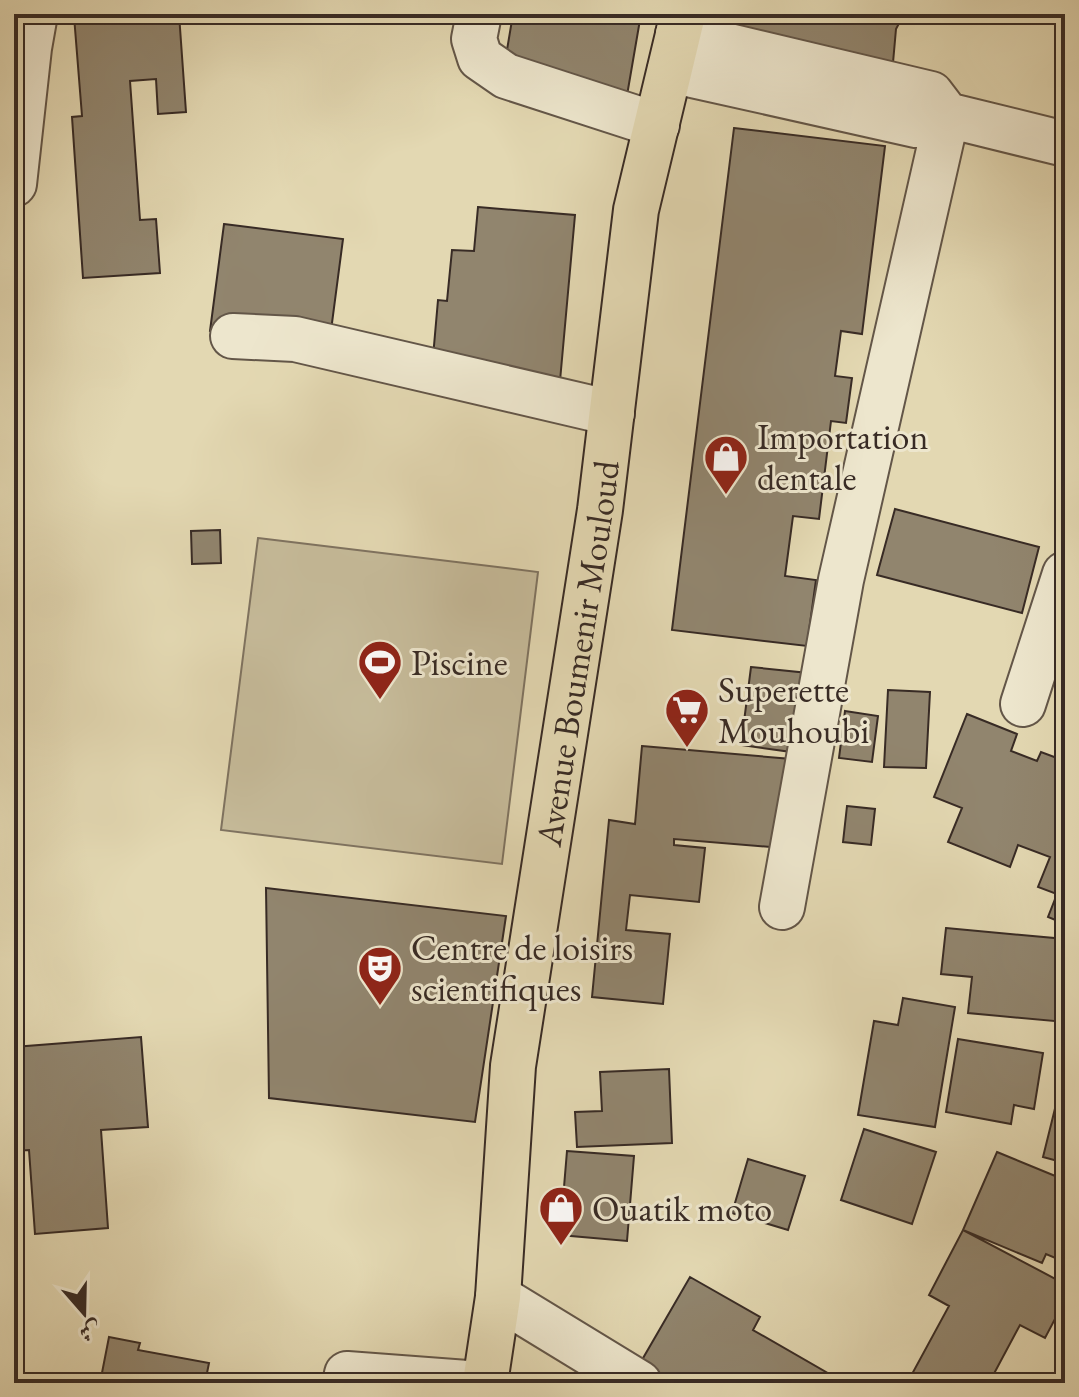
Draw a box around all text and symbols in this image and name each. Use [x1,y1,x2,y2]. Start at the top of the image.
place label: Importation dentale [757,413,928,501]
shop icon: Importation dentale [702,433,750,496]
street label: Avenue Boumenir Mouloud [525,457,630,851]
sports icon: Piscine [356,638,404,701]
place label: Piscine [411,639,508,686]
place label: Superette Mouhoubi [718,666,869,754]
supermarket icon: Superette Mouhoubi [663,686,711,749]
place label: Centre de loisirs scientifiques [411,924,633,1012]
theatre icon: Centre de loisirs scientifiques [356,944,404,1007]
shop icon: Ouatik moto [537,1184,585,1247]
place label: Ouatik moto [592,1185,772,1232]
north arrow [44,1273,124,1353]
text: ش [75,1314,106,1349]

